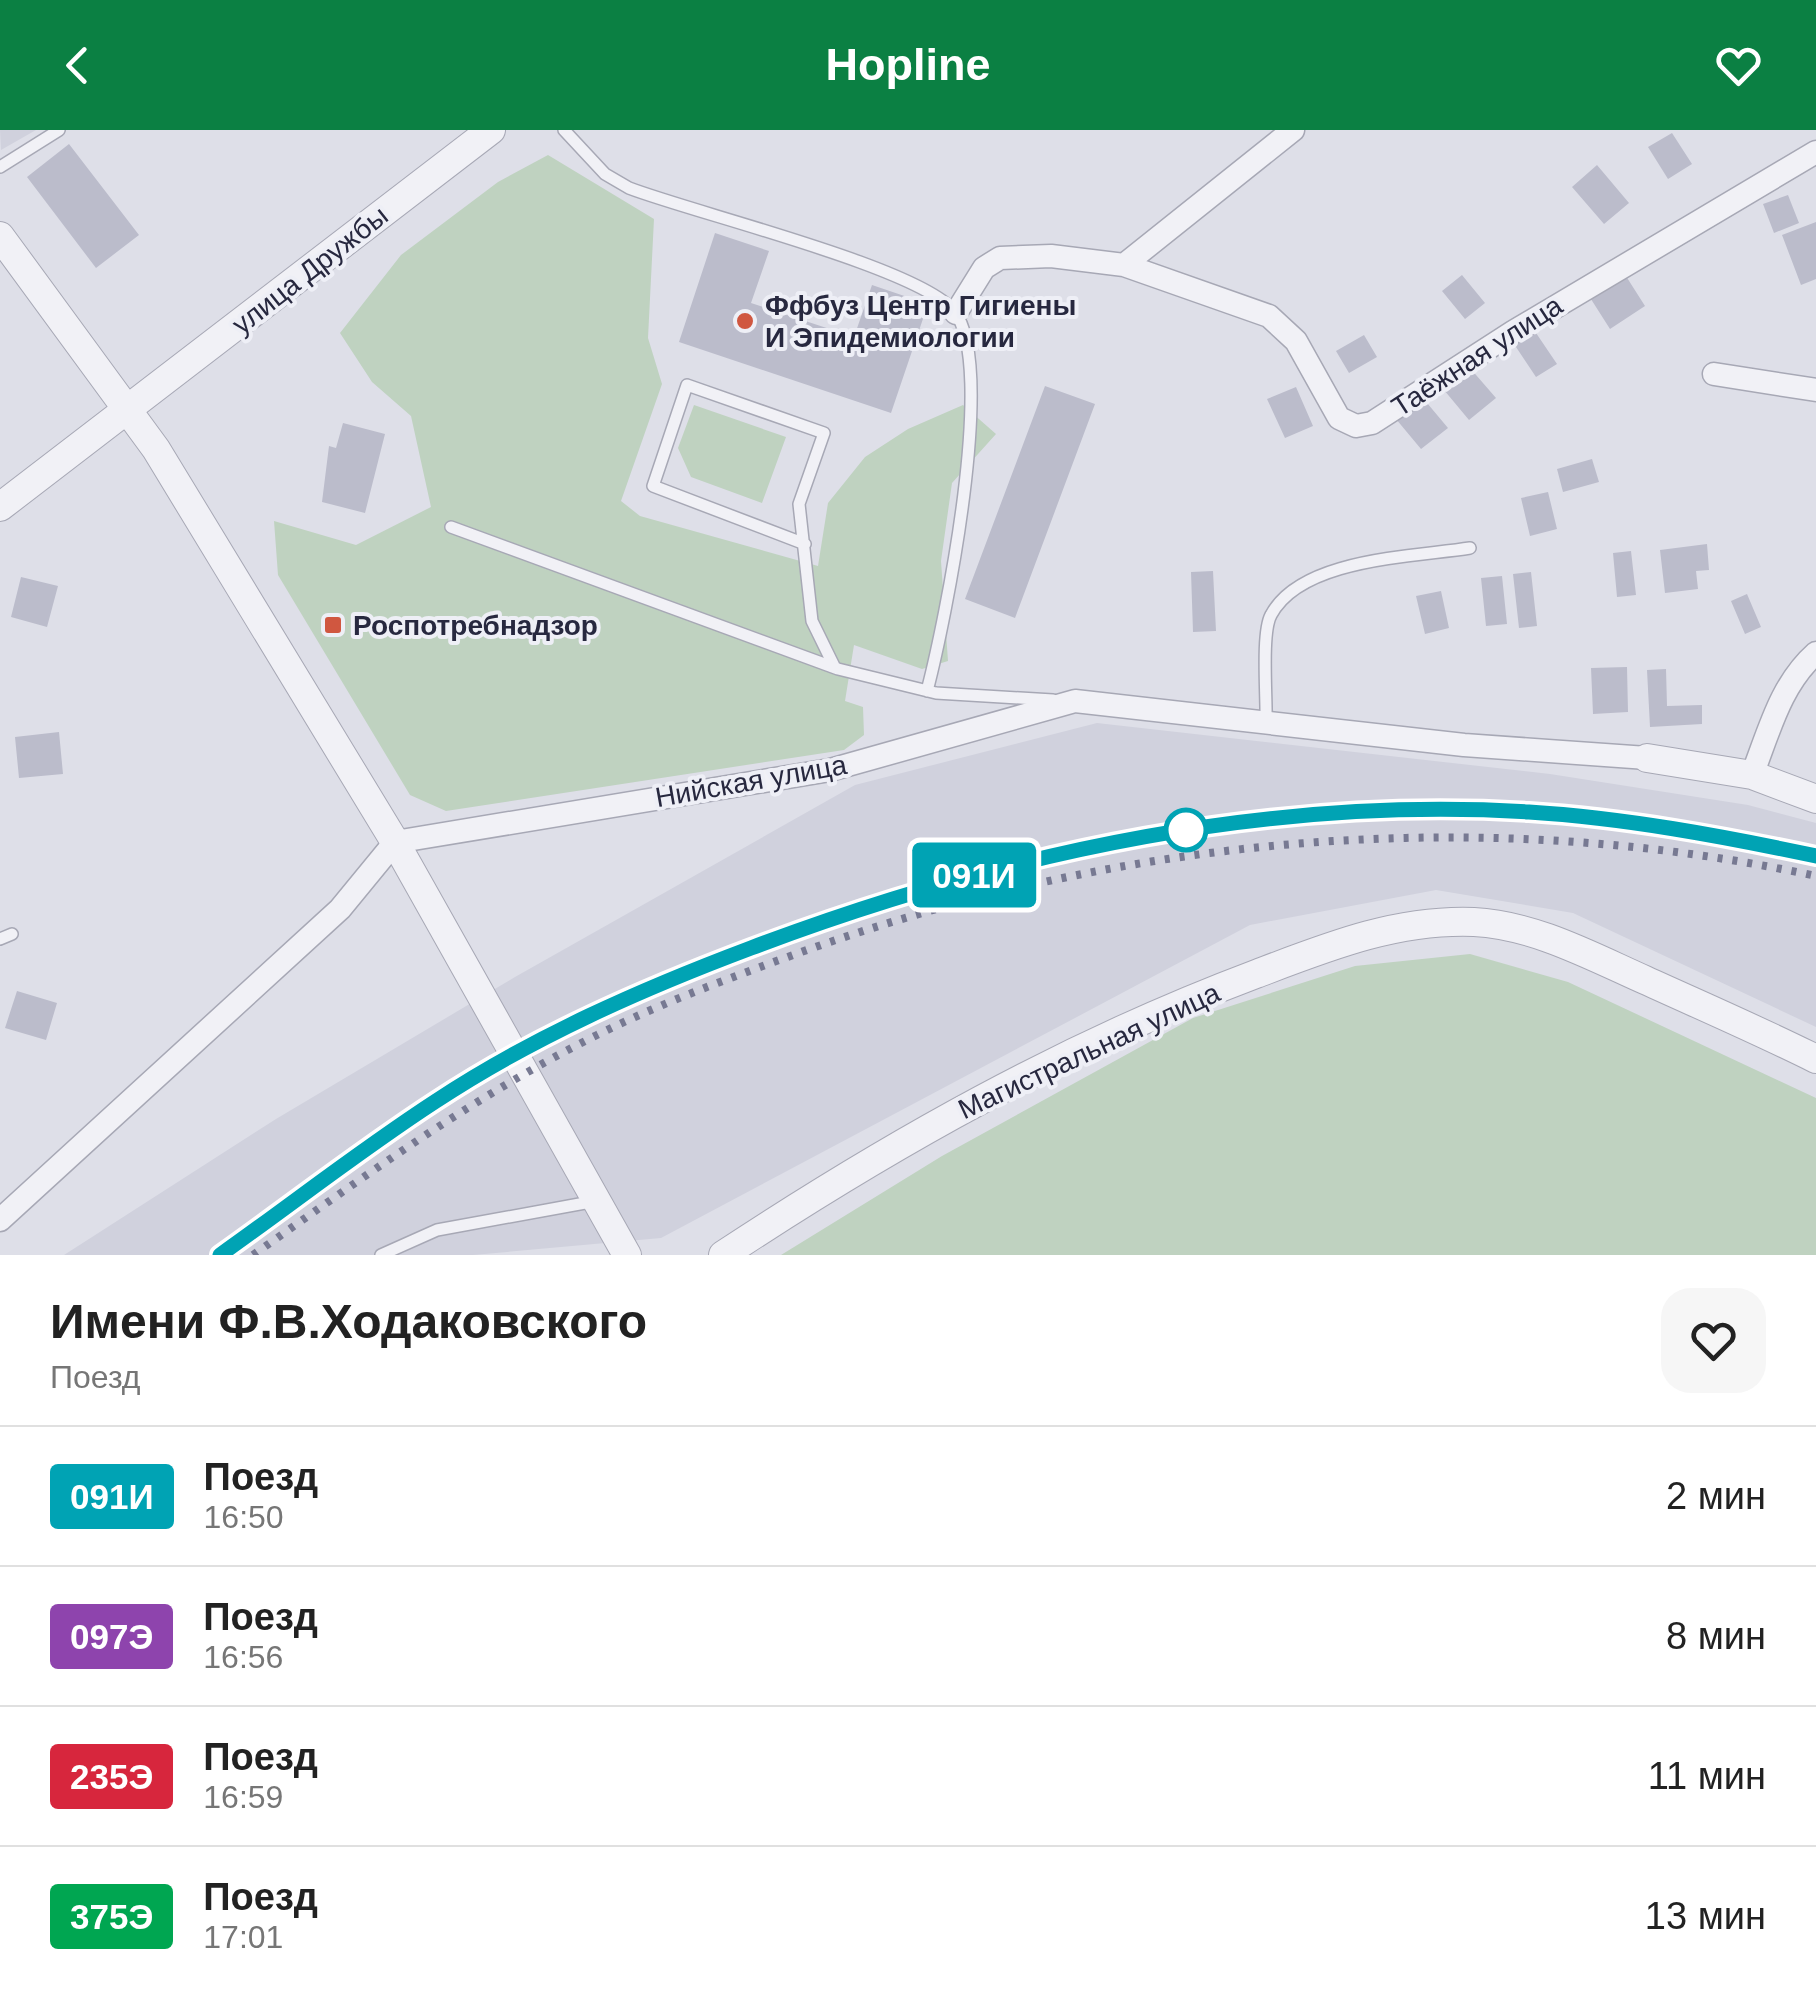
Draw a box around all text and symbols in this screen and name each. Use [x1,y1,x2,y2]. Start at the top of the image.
icon: back [50,38,105,93]
icon: heart [1711,38,1766,93]
text: Hopline [826,39,991,90]
street label: улица Дружбы [226,200,394,340]
street label: Таёжная улица [1386,289,1568,423]
place label: Ффбуз Центр Гигиены И Эпидемиологии [765,290,1076,353]
marker: Ффбуз Центр Гигиены И Эпидемиологии [734,310,756,332]
place label: Роспотребнадзор [353,610,598,641]
marker: Роспотребнадзор [322,614,344,636]
street label: Нийская улица [653,749,850,813]
unlabelled marker [1165,809,1207,851]
line badge: 091И [904,842,1044,908]
text: 091И [932,856,1016,895]
street label: Магистральная улица [953,977,1225,1125]
button: heart [1661,1288,1766,1393]
text: Имени Ф.В.Ходаковского [50,1295,647,1348]
text: Поезд [50,1359,141,1395]
text: Поезд [204,1456,318,1498]
text: 2 мин [1666,1475,1766,1517]
text: 091И [70,1477,154,1516]
text: 16:50 [204,1499,284,1535]
text: Поезд [203,1596,318,1638]
text: 8 мин [1666,1615,1766,1657]
text: 097Э [70,1617,153,1656]
text: 16:56 [203,1639,283,1675]
text: Поезд [203,1736,318,1778]
text: 11 мин [1648,1755,1766,1797]
text: 235Э [70,1757,153,1796]
text: 16:59 [203,1779,283,1815]
text: Поезд [203,1876,318,1918]
text: 13 мин [1645,1895,1766,1937]
text: 375Э [70,1897,153,1936]
text: 17:01 [203,1919,283,1955]

